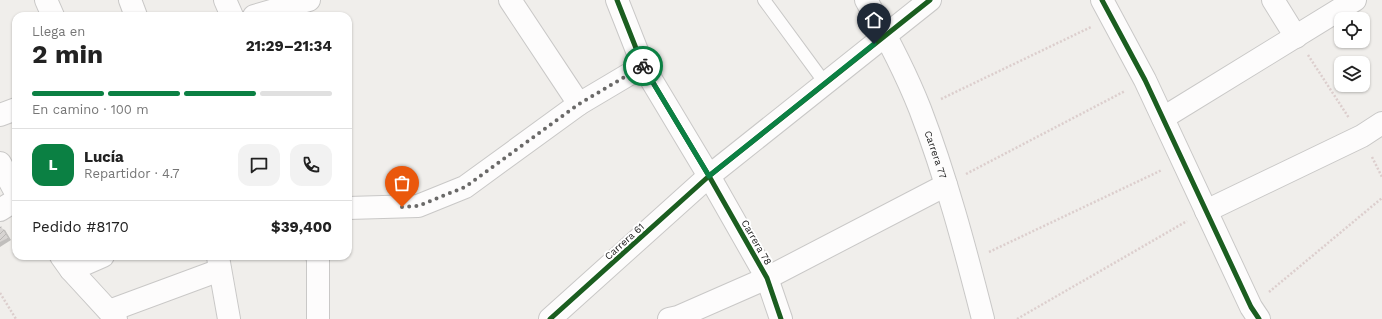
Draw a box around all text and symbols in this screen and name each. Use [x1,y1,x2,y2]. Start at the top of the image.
pin [857,3,891,44]
icon: home [863,9,885,31]
map controls [1334,12,1370,92]
button: locate [1334,12,1370,48]
text: Llega en [32,24,85,39]
text: 21:29–21:34 [246,37,332,55]
text: 2 min [32,39,103,69]
courier [623,46,663,86]
icon: bike [632,55,654,77]
button: layers [1334,56,1370,92]
text: En camino · 100 m [32,102,149,117]
street label: Carrera 77 [922,129,949,180]
button: chat [238,144,280,186]
button: phone [290,144,332,186]
text: Lucía [84,148,124,166]
text: L [48,156,58,174]
text: Repartidor · 4.7 [84,166,179,181]
pin [385,166,419,207]
icon: bag [391,172,413,194]
text: Pedido #8170 [32,218,129,236]
text: $39,400 [271,218,332,236]
street label: Carrera 78 [739,218,774,267]
street label: Carrera 61 [602,221,646,262]

